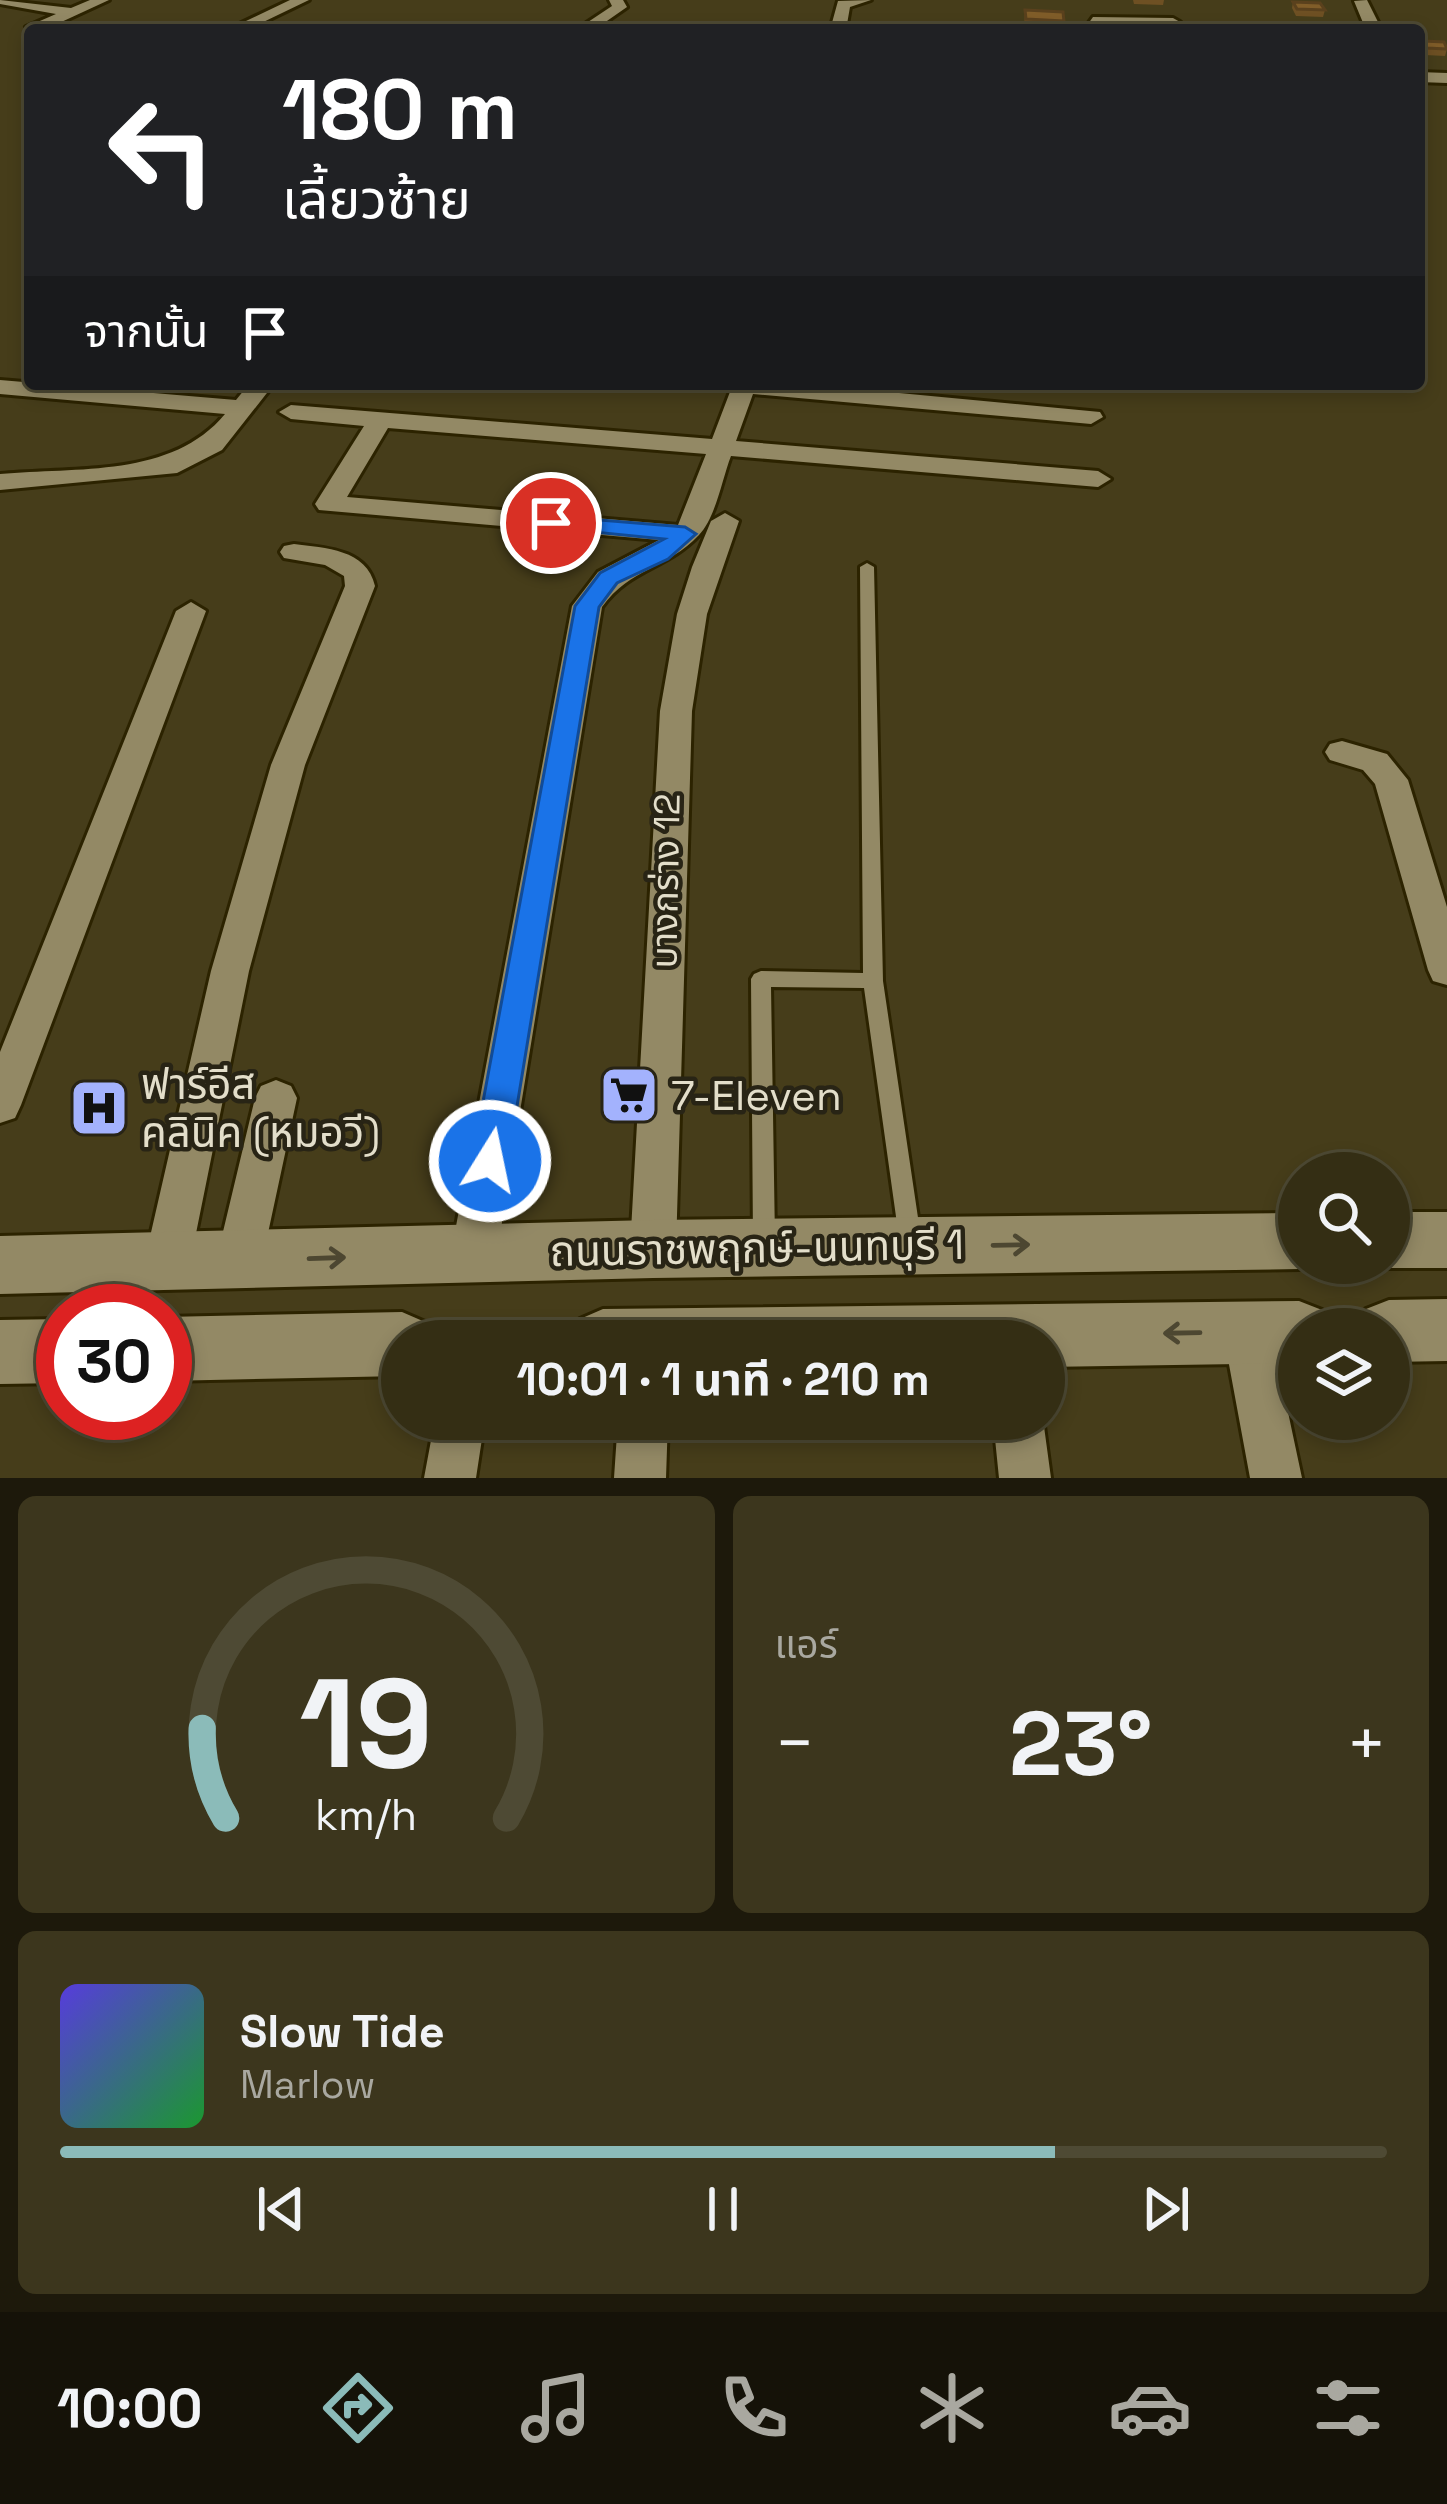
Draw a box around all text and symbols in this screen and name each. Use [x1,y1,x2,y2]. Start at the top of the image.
text: 180 m [282,56,518,164]
icon: left [84,72,240,228]
text: เลี้ยวซ้าย [282,165,471,234]
icon: arrive [232,300,298,366]
text: จากนั้น [84,303,208,360]
pin [500,472,602,574]
icon: arrive [518,490,584,556]
street label: บางกร่าง 12 [641,793,691,969]
place label: ฟาร์อีส คลินิค (หมอวี) [141,1058,380,1159]
supermarket icon: 7-Eleven [598,1064,660,1126]
place label: 7-Eleven [671,1069,842,1122]
hospital icon: ฟาร์อีส คลินิค (หมอวี) [68,1077,130,1139]
position arrow [427,1098,553,1224]
map controls [1278,1152,1410,1440]
button: search [1278,1152,1410,1284]
street label: ถนนราชพฤกษ์-นนทบุรี 1 [549,1218,965,1278]
one-way arrow [991,1233,1030,1256]
one-way arrow [307,1247,346,1270]
speed limit sign: 30 [36,1284,192,1440]
button: layers [1278,1308,1410,1440]
one-way arrow [1163,1322,1202,1344]
text: 10:01 · 1 นาที · 210 m [516,1351,930,1408]
text: แอร์ [775,1620,838,1669]
text: 19 [299,1644,433,1803]
text: 23° [1009,1686,1153,1801]
text: − [775,1701,815,1785]
text: + [1346,1701,1387,1785]
text: km/h [315,1787,417,1842]
text: Slow Tide [240,2003,445,2060]
text: Marlow [240,2060,375,2109]
icon: previous [248,2176,314,2242]
icon: pause [690,2176,756,2242]
icon: next [1133,2176,1199,2242]
icon: directions [316,2366,400,2450]
icon: music [514,2366,598,2450]
icon: phone [712,2366,796,2450]
icon: climate [910,2366,994,2450]
icon: car [1108,2366,1192,2450]
icon: filters [1306,2366,1390,2450]
text: 10:00 [57,2374,202,2443]

